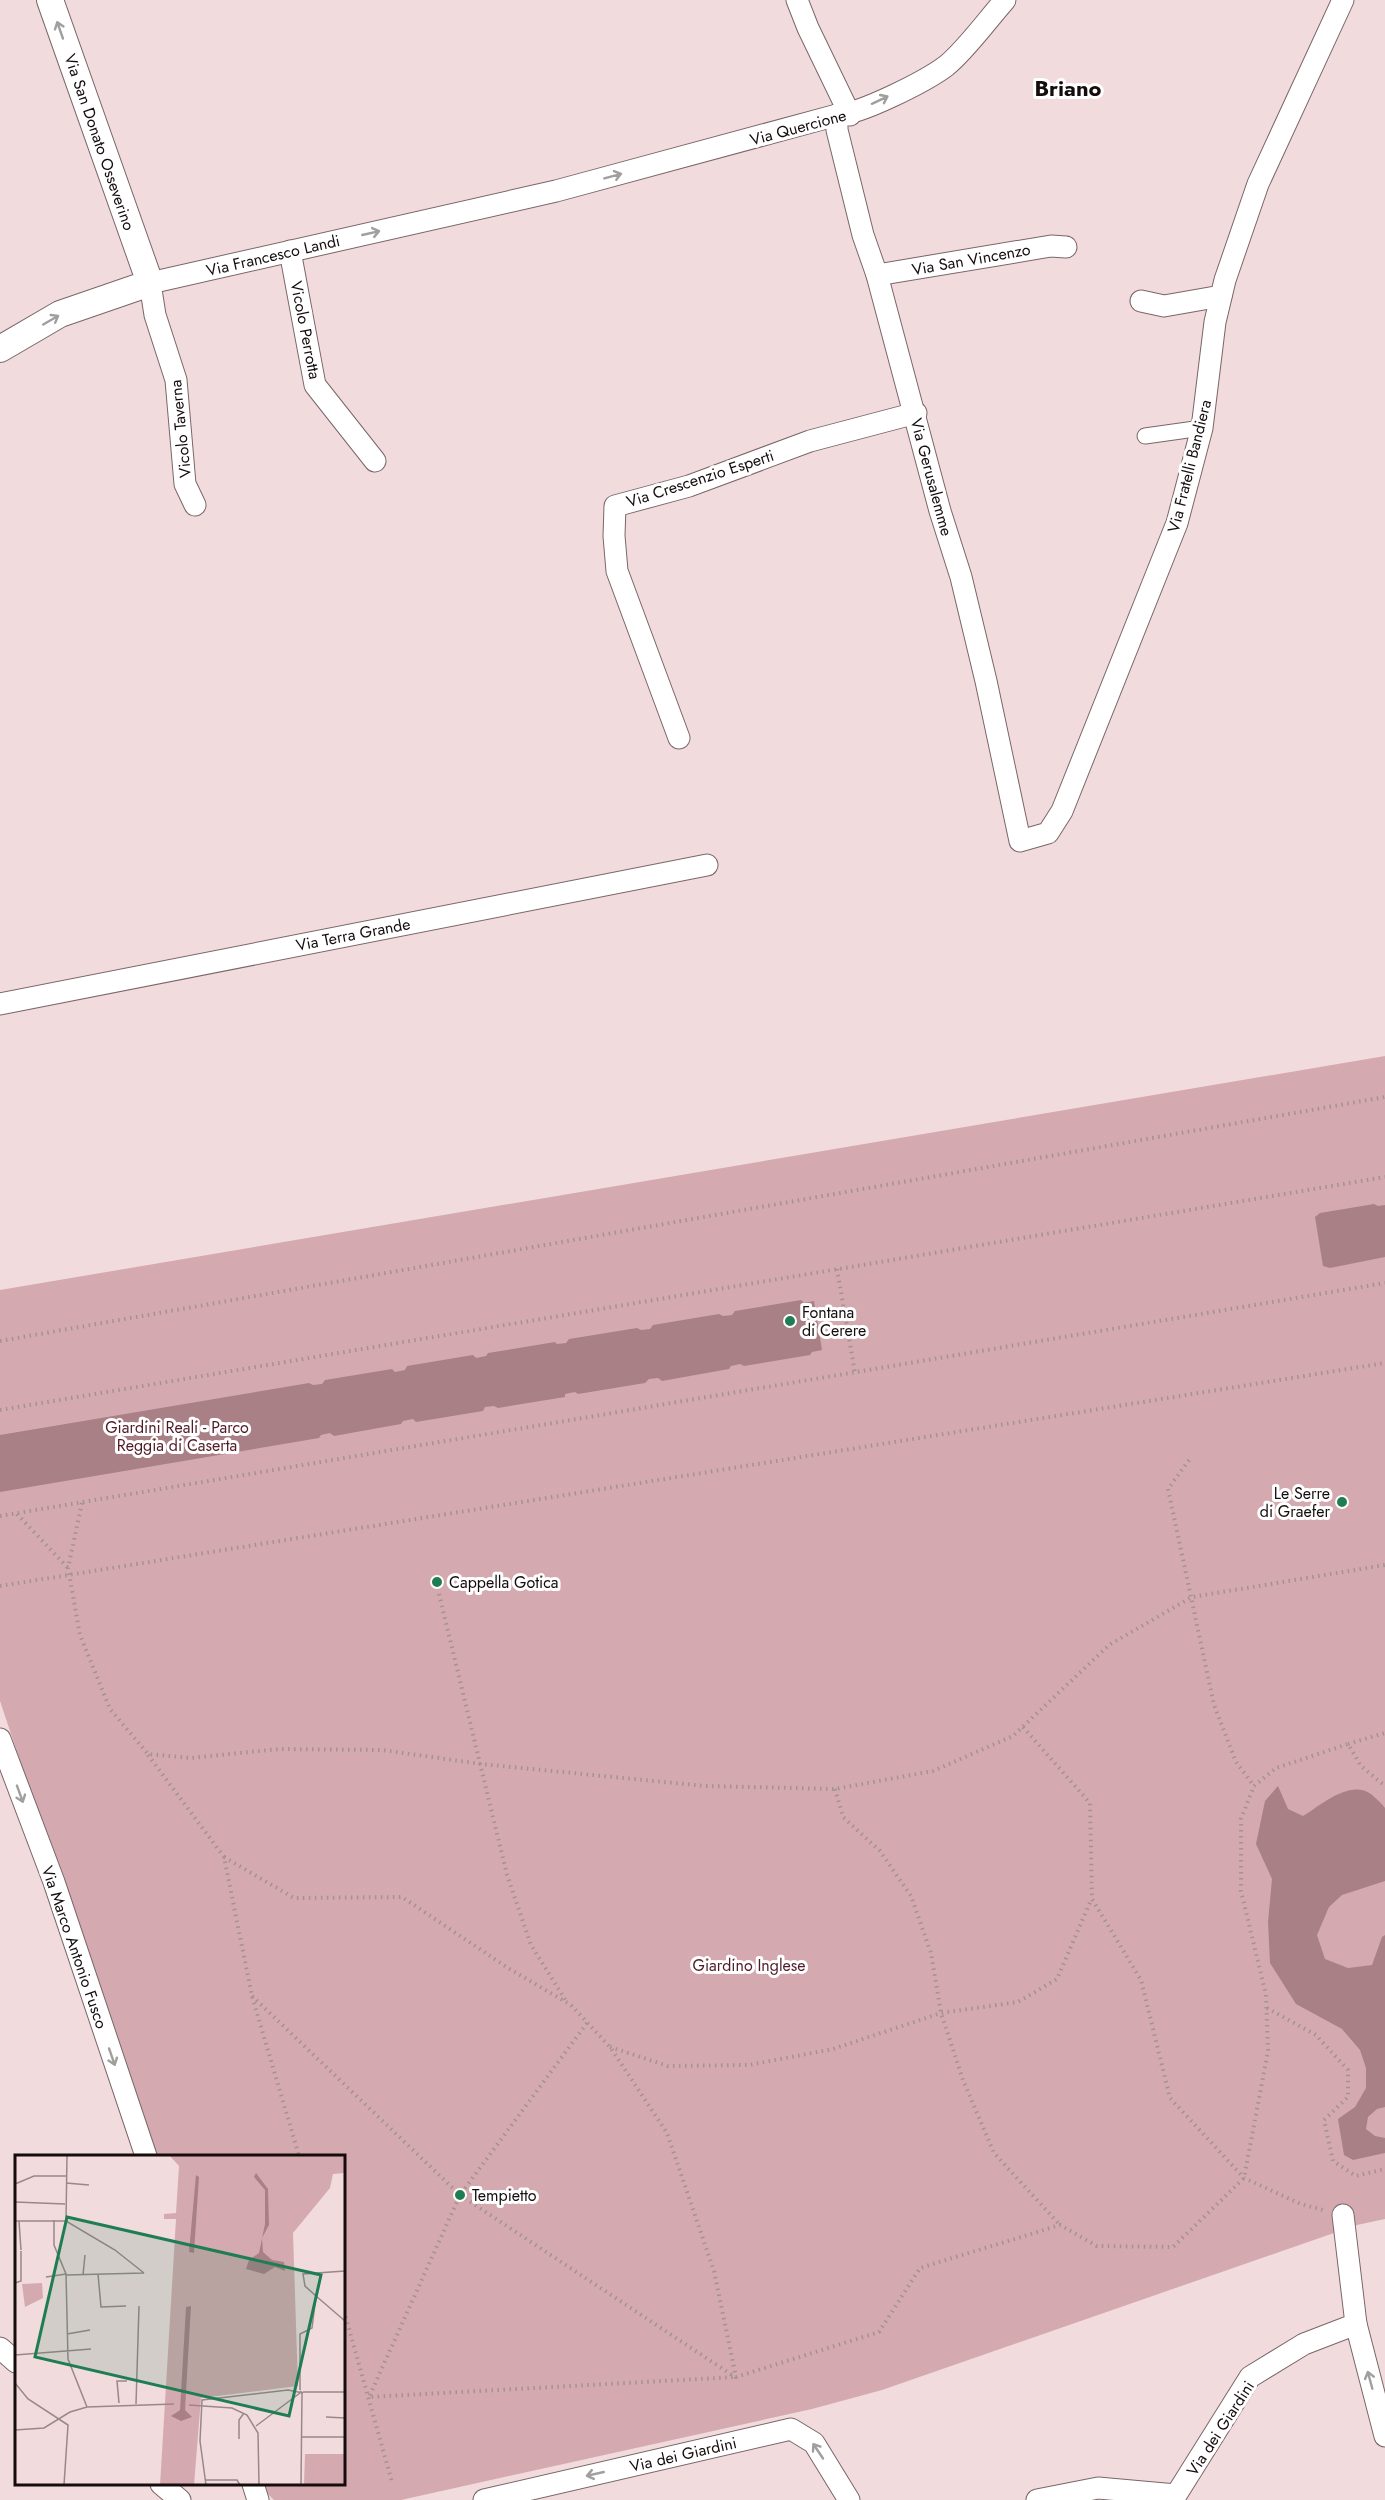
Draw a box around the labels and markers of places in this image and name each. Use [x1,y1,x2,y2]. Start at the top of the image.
place label: Fontana di Cerere [802,1301,866,1342]
marker: Fontana di Cerere [783,1314,797,1328]
place label: Le Serre di Graefer [1260,1482,1331,1523]
marker: Le Serre di Graefer [1335,1495,1349,1509]
place label: Cappella Gotica [449,1571,558,1594]
marker: Cappella Gotica [430,1575,444,1589]
place label: Tempietto [472,2184,537,2207]
marker: Tempietto [453,2188,467,2202]

